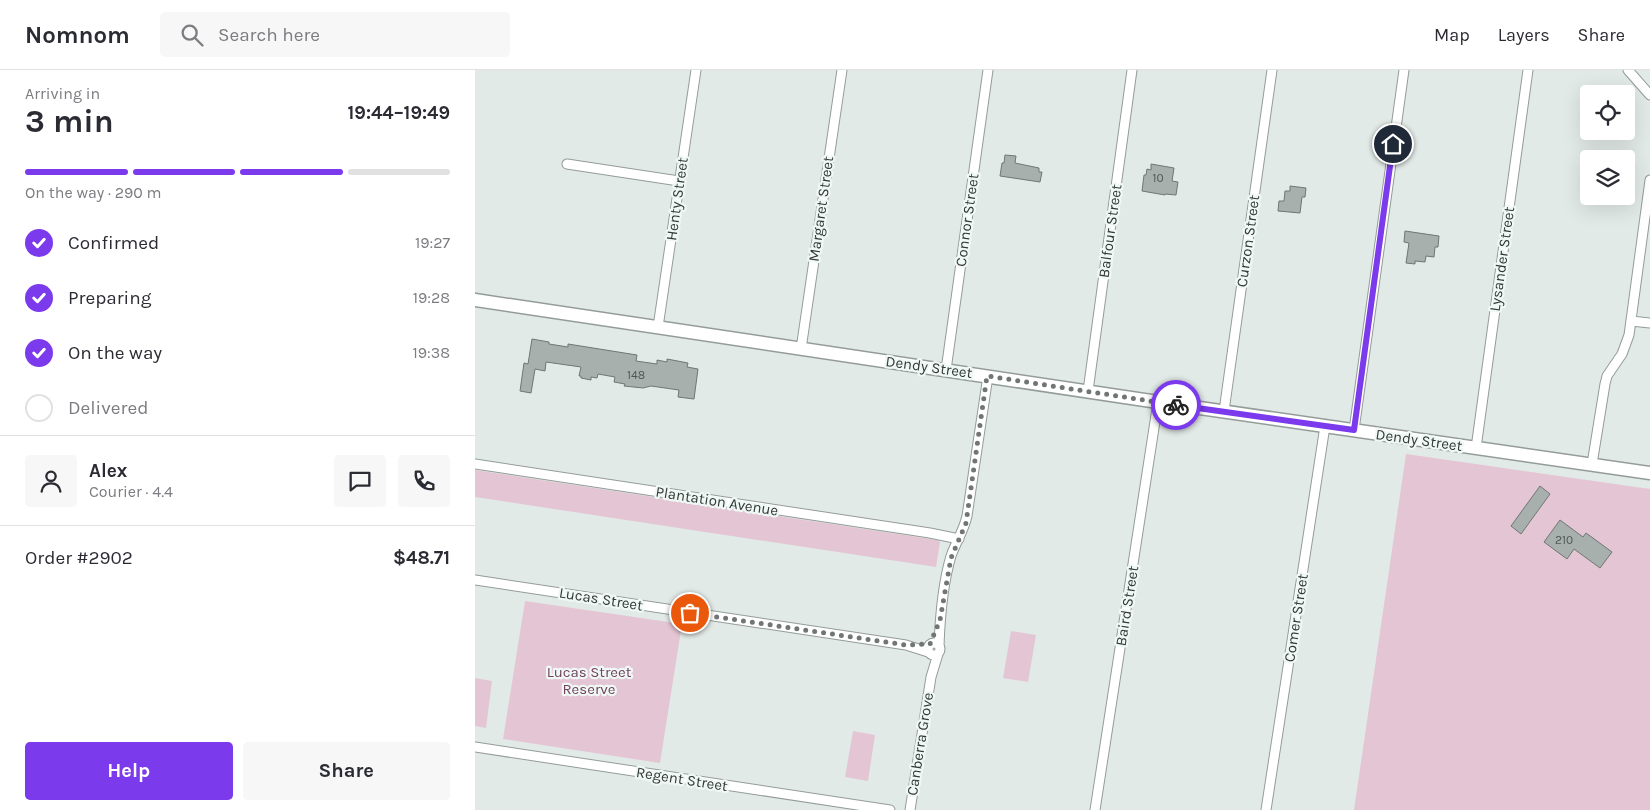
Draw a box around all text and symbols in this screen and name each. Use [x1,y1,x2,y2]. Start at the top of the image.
search box [160,12,510,57]
text: Nomnom [25,21,130,49]
icon: search [178,21,206,49]
text: Search here [218,24,320,46]
text: Map [1434,24,1470,46]
text: Layers [1498,24,1550,46]
text: Share [1578,24,1625,46]
text: Arriving in [25,84,100,103]
map controls [1580,85,1635,205]
button: locate [1580,85,1635,140]
text: 19:44–19:49 [348,102,450,124]
text: 3 min [25,103,114,140]
pin [1372,123,1414,165]
icon: home [1379,130,1407,158]
button: layers [1580,150,1635,205]
street label: Margaret Street [805,155,837,263]
street label: Henty Street [662,156,692,242]
house number: 10 [1152,171,1164,185]
street label: Connor Street [952,172,982,268]
text: On the way · 290 m [25,183,162,202]
street label: Balfour Street [1095,183,1126,279]
street label: Curzon Street [1233,193,1263,288]
street label: Lysander Street [1486,205,1518,313]
icon: check [25,229,53,257]
text: Confirmed [68,232,159,254]
text: 19:27 [415,233,450,252]
icon: check [25,284,53,312]
text: Preparing [68,287,151,309]
text: 19:28 [413,288,450,307]
icon: check [25,339,53,367]
text: On the way [68,342,162,364]
text: 19:38 [412,343,450,362]
street label: Dendy Street [885,352,974,382]
house number: 148 [627,368,645,382]
courier [1151,380,1201,430]
icon: bike [1162,391,1190,419]
text: Delivered [68,397,148,419]
street label: Dendy Street [1375,425,1464,455]
button: person [25,455,77,507]
button: chat [334,455,386,507]
button: phone [398,455,450,507]
text: Alex [89,460,127,482]
text: Courier · 4.4 [89,482,173,501]
street label: Plantation Avenue [654,482,780,520]
house number: 210 [1555,533,1573,547]
text: Order #2902 [25,547,133,569]
text: $48.71 [393,547,450,569]
street label: Baird Street [1112,564,1142,647]
street label: Comer Street [1280,572,1312,664]
street label: Lucas Street [558,583,645,615]
pin [669,592,711,634]
icon: bag [676,599,704,627]
park label: Lucas Street Reserve [547,663,632,698]
street label: Canberra Grove [903,691,937,797]
button: Help [25,742,233,800]
button: Share [243,742,450,800]
street label: Regent Street [635,763,729,795]

